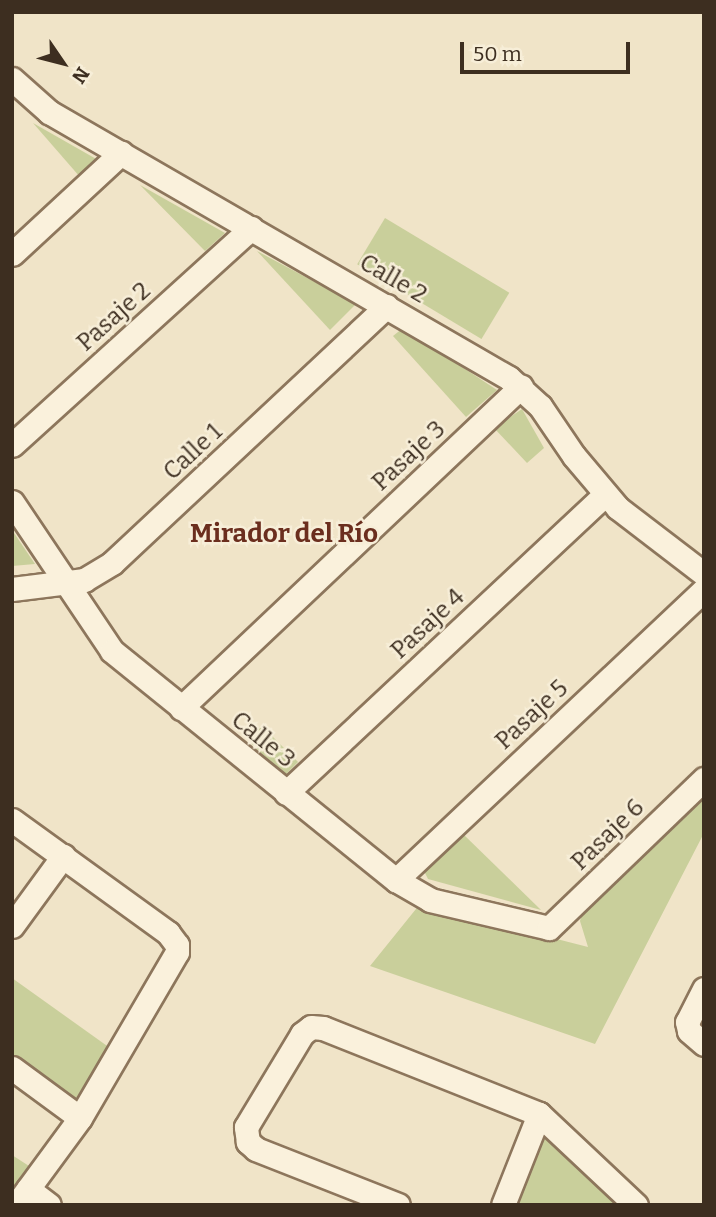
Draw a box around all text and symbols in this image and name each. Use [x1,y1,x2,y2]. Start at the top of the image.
north arrow [28,28,98,98]
scale bar [464,28,634,72]
text: 50 m [473,41,522,67]
text: N [67,63,94,88]
street label: Calle 2 [354,248,432,310]
street label: Pasaje 2 [71,277,157,357]
street label: Pasaje 3 [366,415,452,497]
street label: Calle 1 [158,418,228,486]
district label: Mirador del Río [190,518,378,550]
street label: Pasaje 4 [385,583,471,665]
street label: Pasaje 5 [490,674,574,756]
street label: Calle 3 [225,706,301,774]
street label: Pasaje 6 [566,793,650,877]

